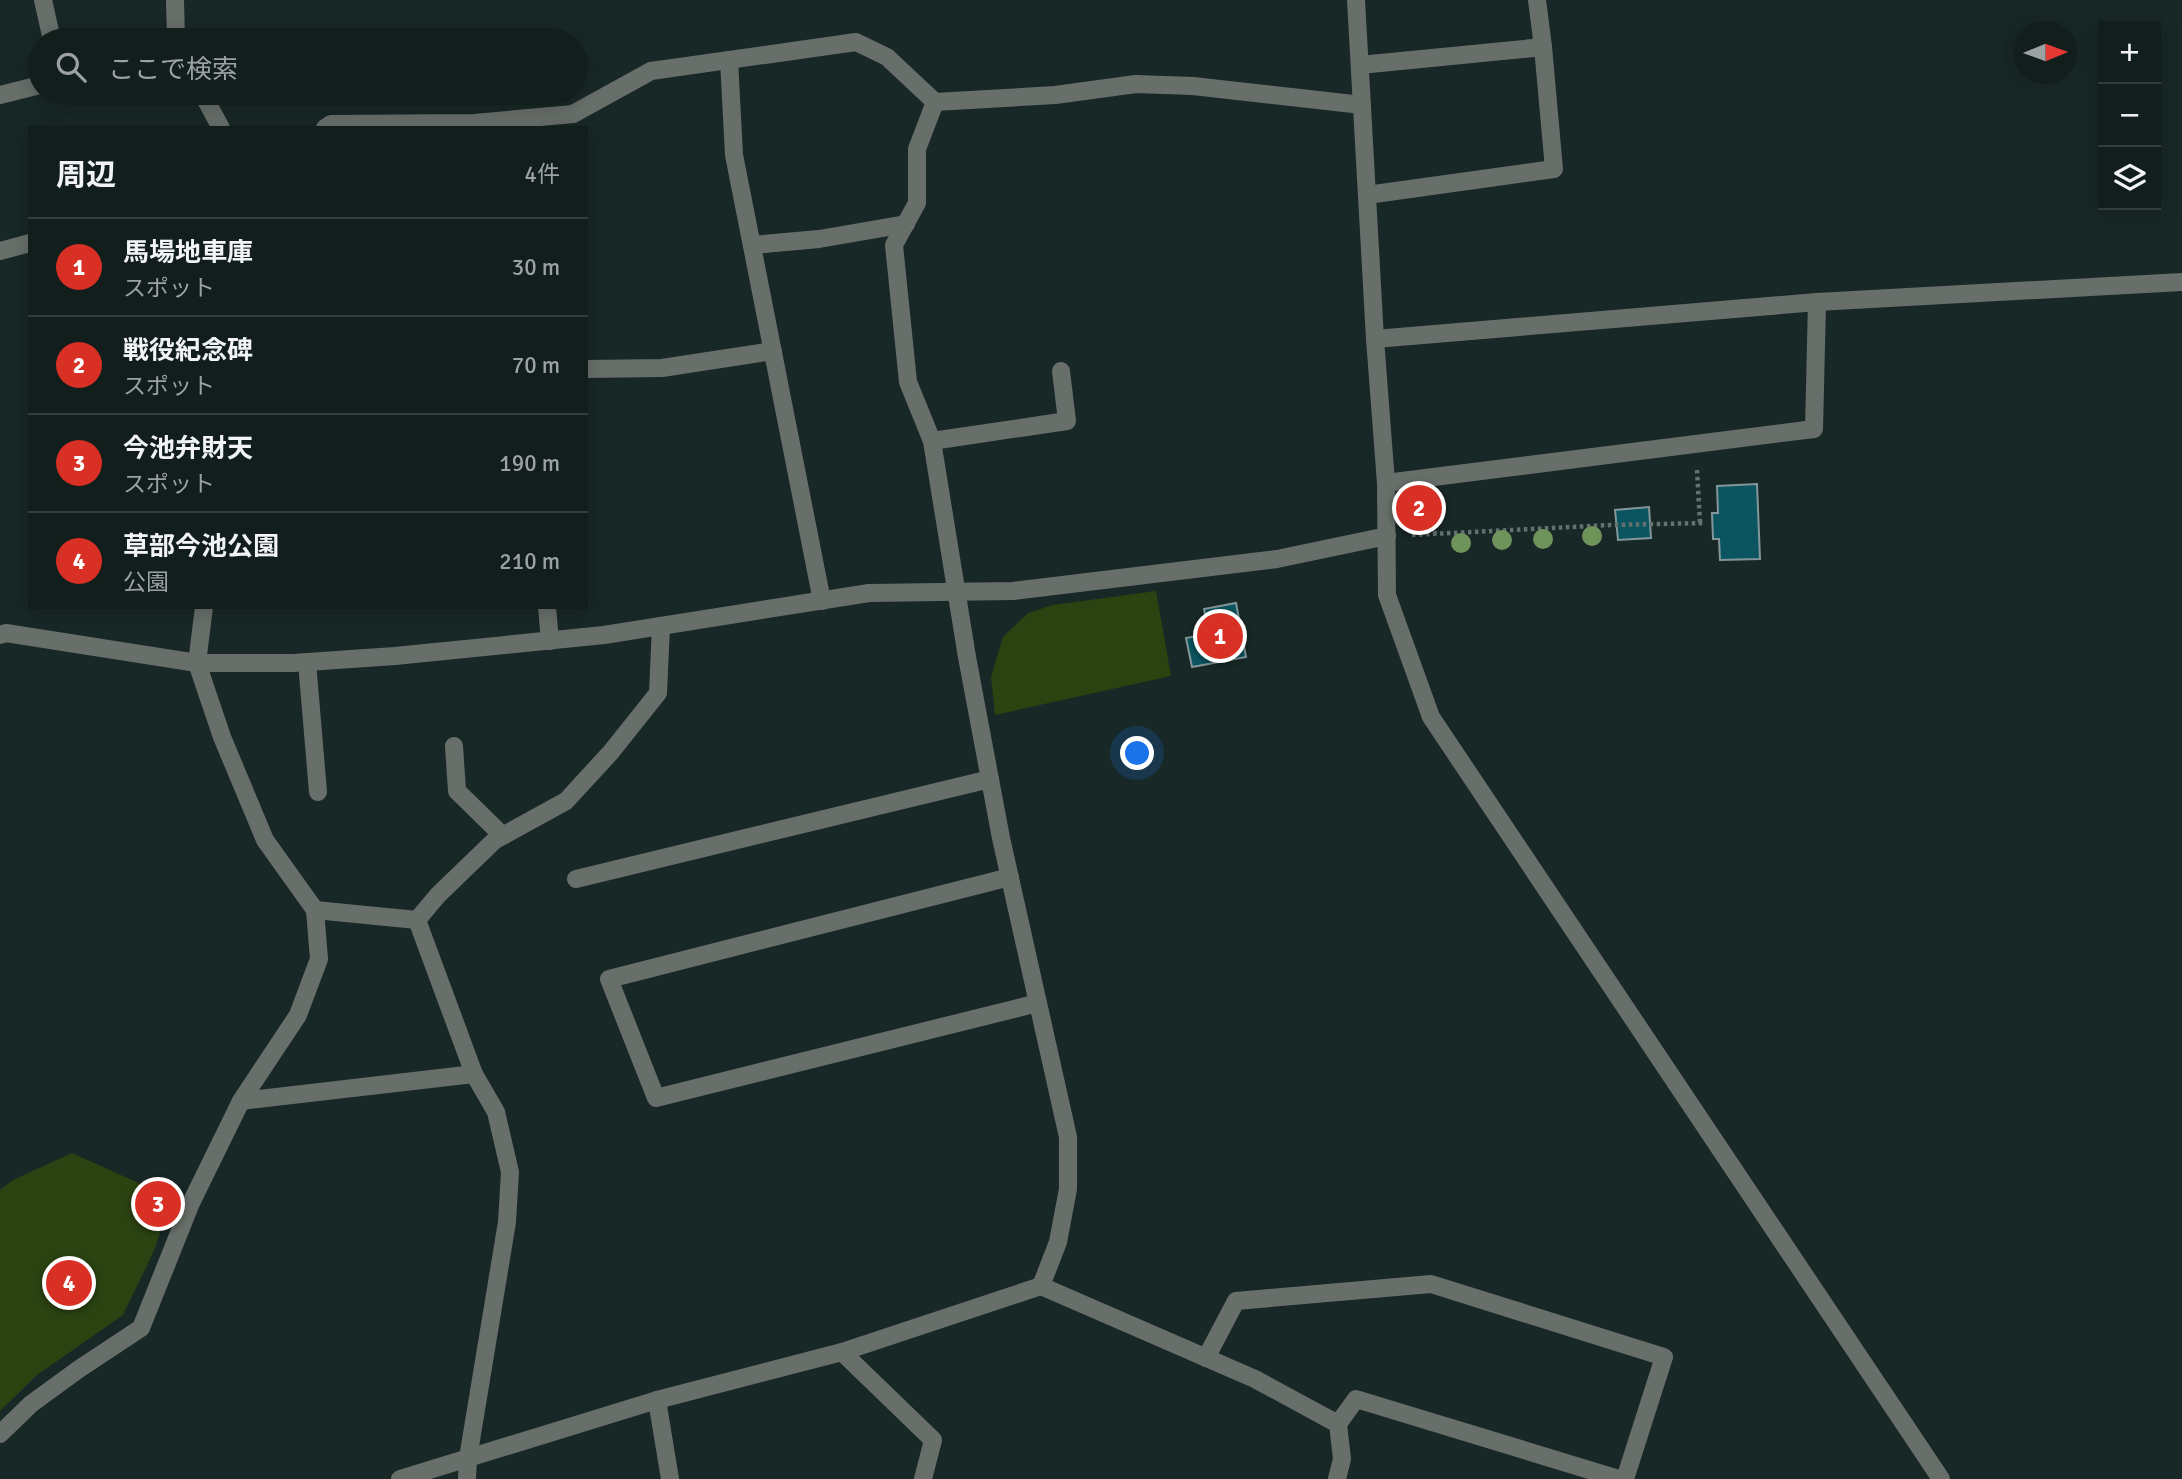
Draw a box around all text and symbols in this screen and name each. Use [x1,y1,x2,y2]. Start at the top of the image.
north arrow [2014,21,2077,84]
map controls [2098,21,2161,210]
button: + [2098,21,2161,84]
search box [28,28,588,105]
icon: search [52,48,90,86]
text: ここで検索 [108,54,238,86]
button: − [2098,84,2161,147]
button: layers [2098,147,2161,210]
text: 周辺 [56,157,116,194]
text: 4件 [525,160,560,189]
text: 馬場地車庫 [123,237,253,269]
text: 1 [73,253,85,282]
text: 30 m [512,253,560,282]
text: スポット [123,274,215,303]
text: 戦役紀念碑 [123,335,253,367]
text: 2 [73,351,85,380]
text: 70 m [512,351,560,380]
text: スポット [123,372,215,401]
text: 今池弁財天 [123,433,253,465]
text: 3 [73,449,85,478]
text: 190 m [499,449,560,478]
text: スポット [123,470,215,499]
pin: 2 [1396,482,1442,534]
text: 草部今池公園 [123,531,279,563]
text: 4 [73,547,85,576]
text: 210 m [499,547,560,576]
text: 公園 [123,568,169,597]
pin: 1 [1197,610,1243,662]
your location [1120,736,1154,770]
pin: 3 [135,1178,181,1230]
pin: 4 [46,1257,92,1309]

